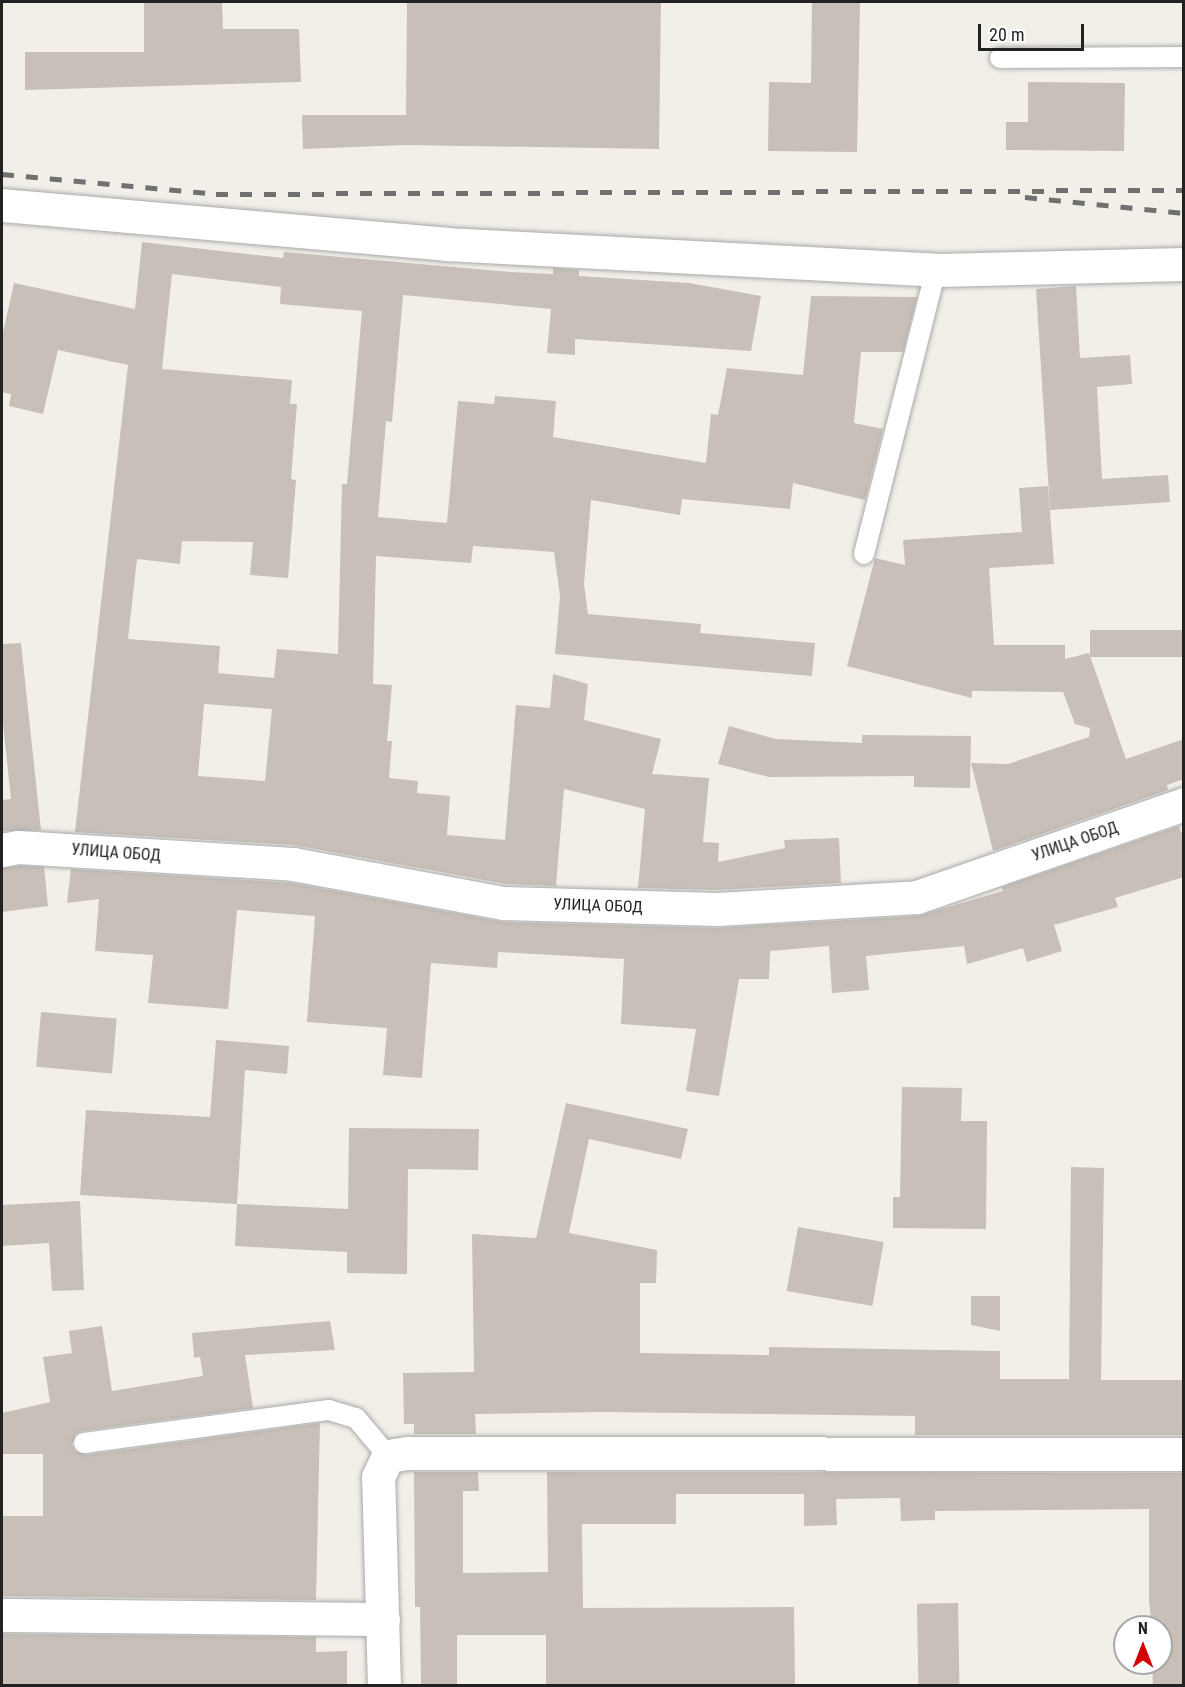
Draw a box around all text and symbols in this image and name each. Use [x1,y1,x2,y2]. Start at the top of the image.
scale bar [981,12,1088,50]
text: 20 m [989,24,1024,45]
street label: УЛИЦА ОБОД [1029,818,1121,866]
street label: УЛИЦА ОБОД [71,840,161,866]
street label: УЛИЦА ОБОД [553,895,643,917]
north arrow [1113,1615,1173,1675]
text: N [1138,1619,1148,1638]

